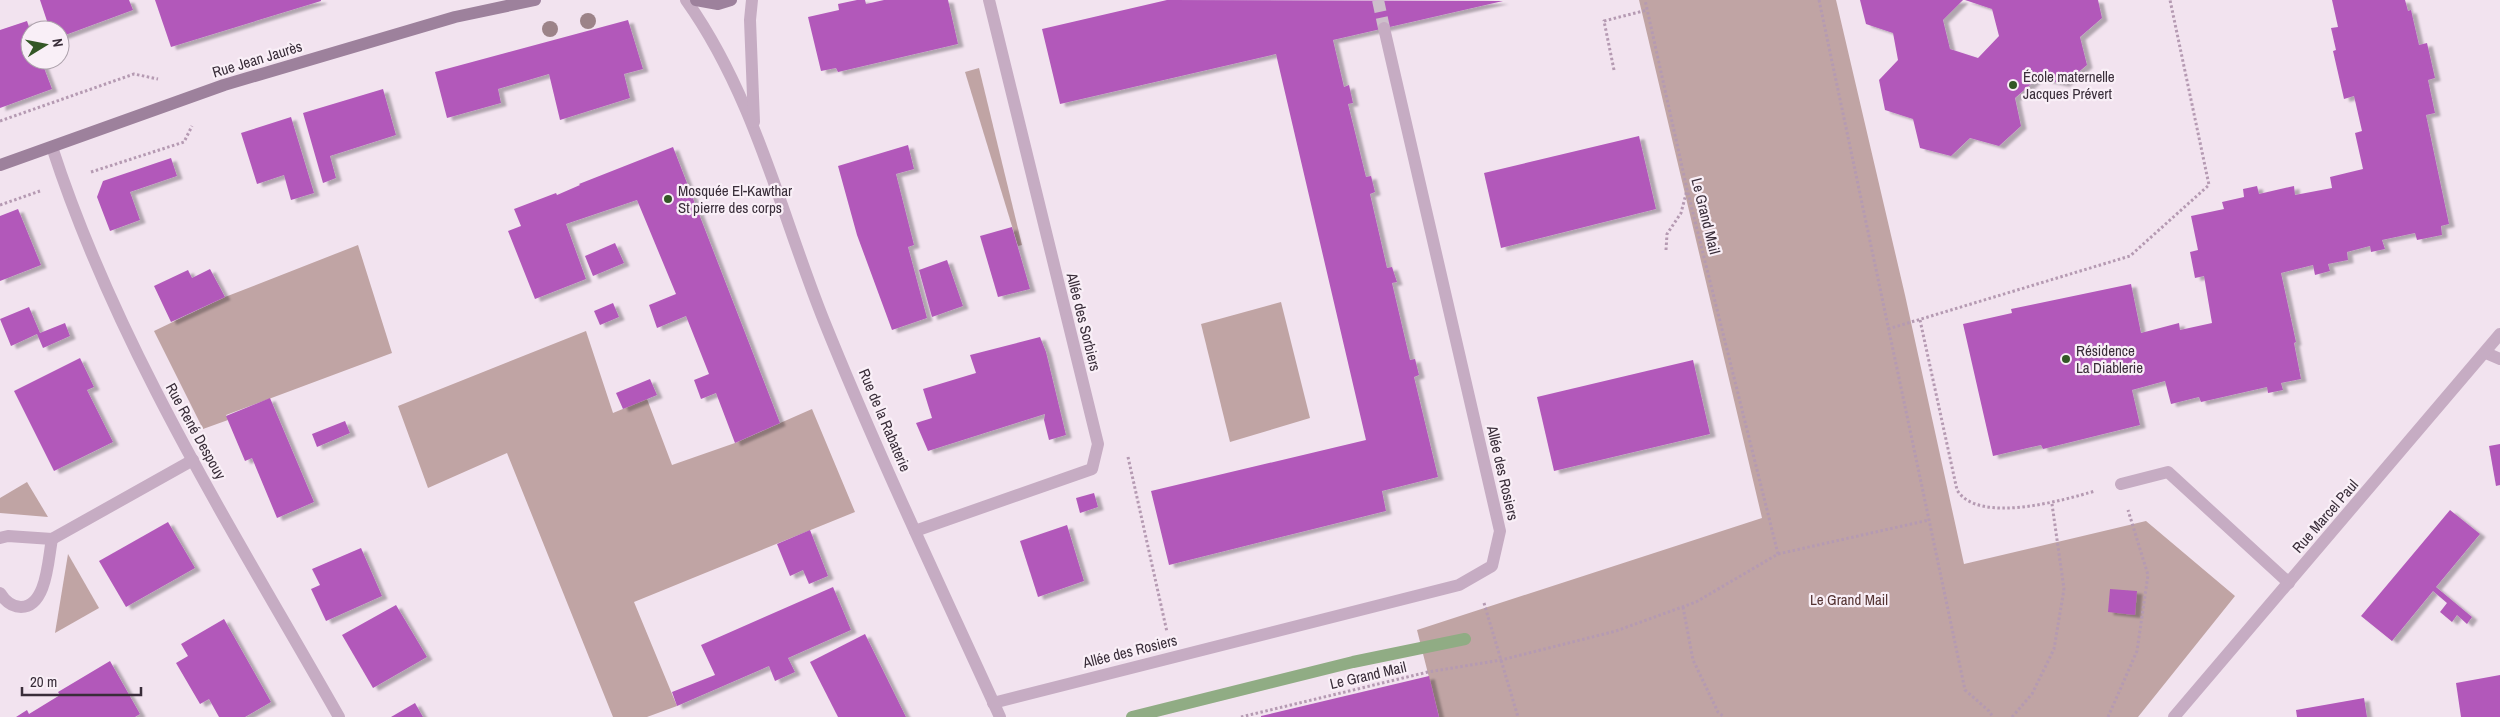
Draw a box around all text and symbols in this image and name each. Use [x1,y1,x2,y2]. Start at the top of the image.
north arrow [20,20,70,70]
street label: Rue Jean Jaurès [209,35,305,83]
text: N [48,37,67,48]
place label: École maternelle Jacques Prévert [2023,66,2115,104]
marker: École maternelle Jacques Prévert [2007,79,2019,91]
street label: Le Grand Mail [1686,176,1726,256]
place label: Mosquée El-Kawthar St pierre des corps [678,180,792,218]
marker: Mosquée El-Kawthar St pierre des corps [662,193,674,205]
street label: Allée des Sorbiers [1061,270,1106,373]
place label: Résidence La Diablerie [2076,340,2143,378]
marker: Résidence La Diablerie [2060,353,2072,365]
street label: Rue de la Rabaterie [854,365,916,475]
street label: Rue René Despouy [161,379,232,484]
street label: Allée des Rosiers [1482,423,1524,522]
street label: Rue Marcel Paul [2287,475,2363,557]
park label: Le Grand Mail [1810,589,1888,610]
street label: Allée des Rosiers [1080,629,1179,673]
street label: Le Grand Mail [1328,656,1408,694]
scale bar [22,664,141,696]
text: 20 m [30,671,57,692]

